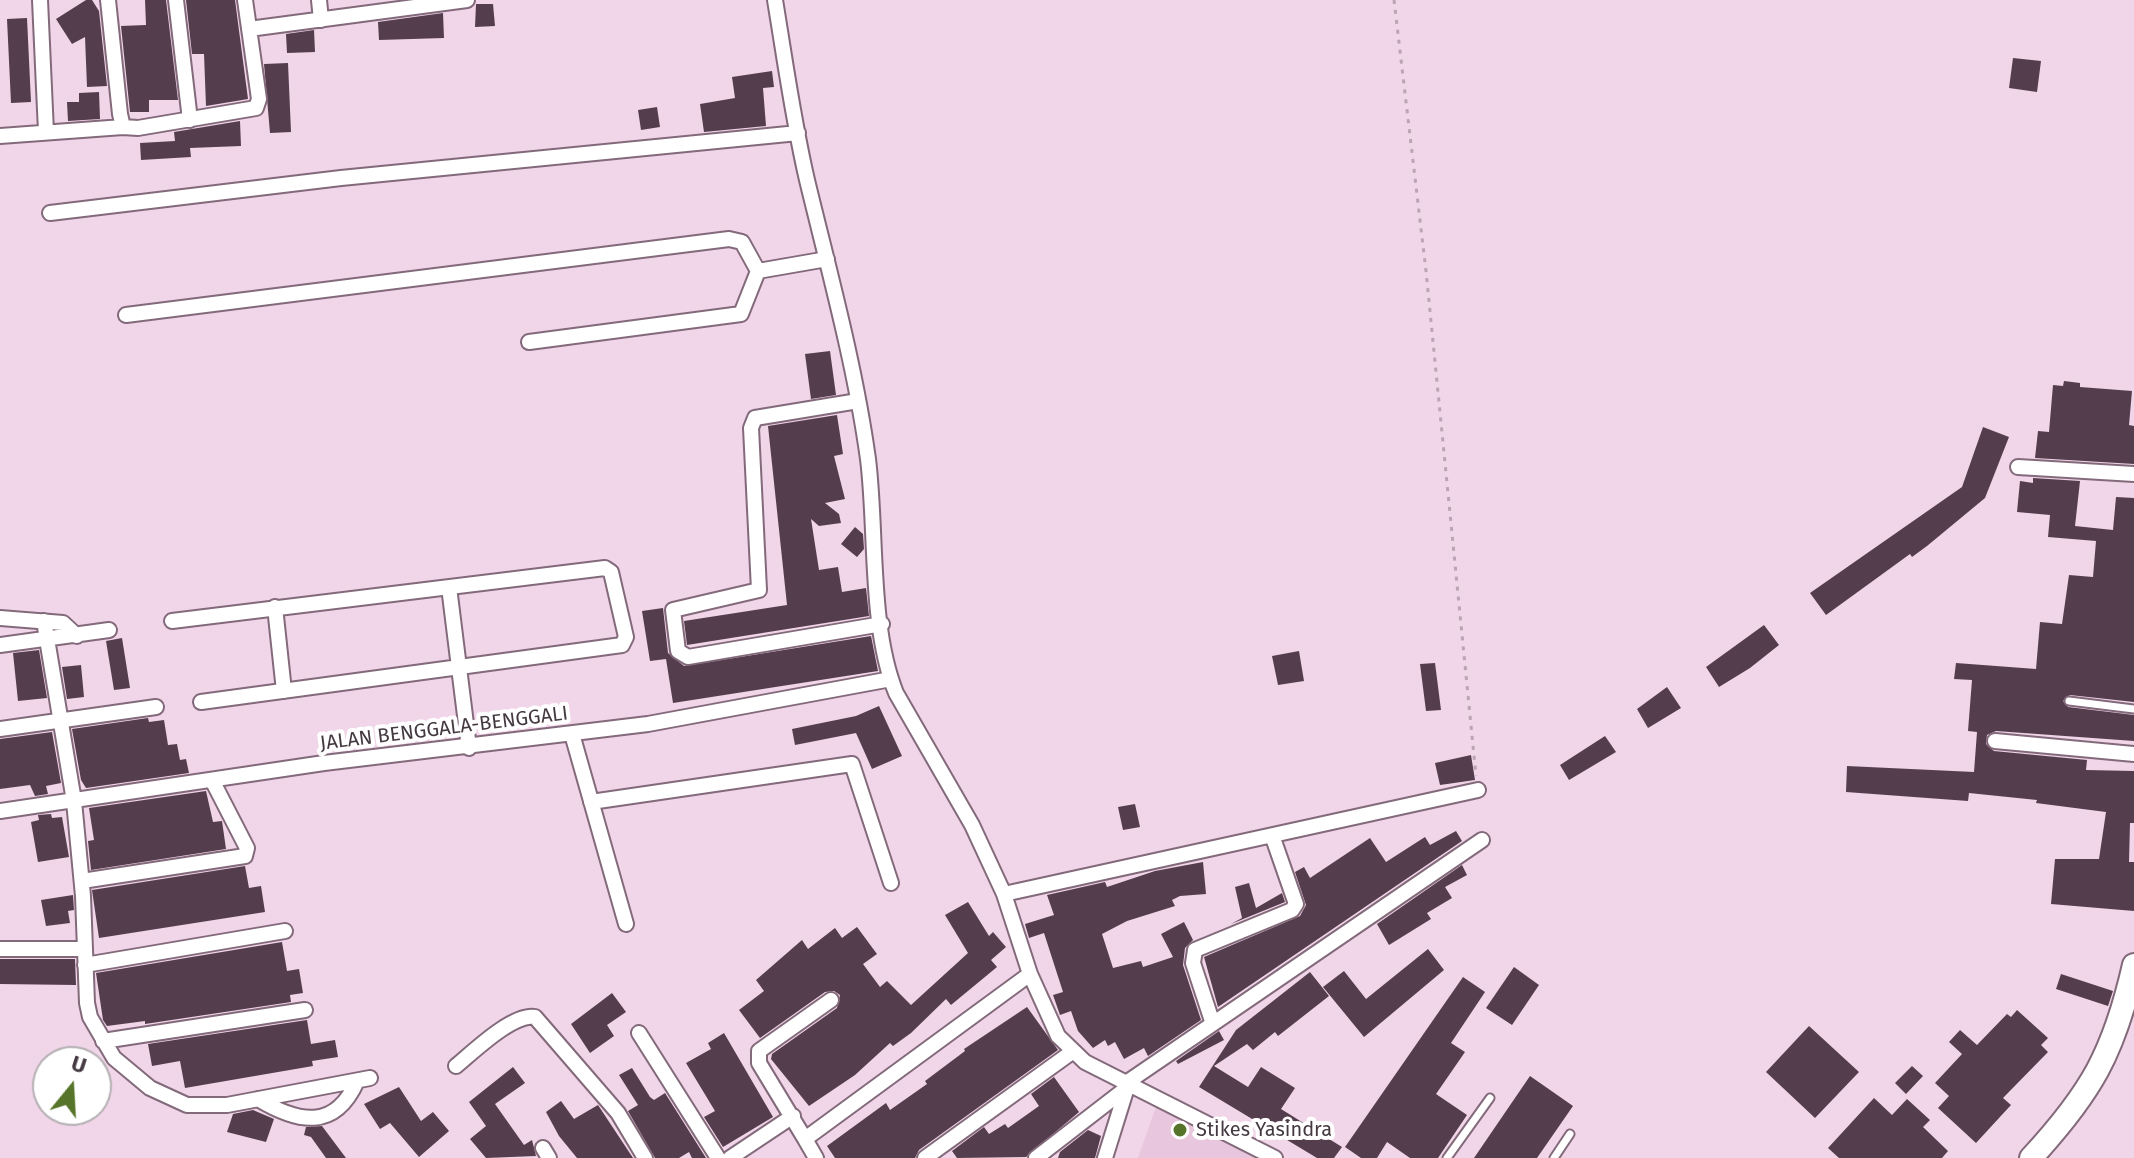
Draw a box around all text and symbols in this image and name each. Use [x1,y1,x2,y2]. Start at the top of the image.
street label: JALAN BENGGALA-BENGGALI [319,702,569,756]
north arrow [32,1046,112,1126]
text: U [68,1050,90,1080]
place label: Stikes Yasindra [1196,1118,1332,1142]
marker: Stikes Yasindra [1171,1121,1189,1139]

